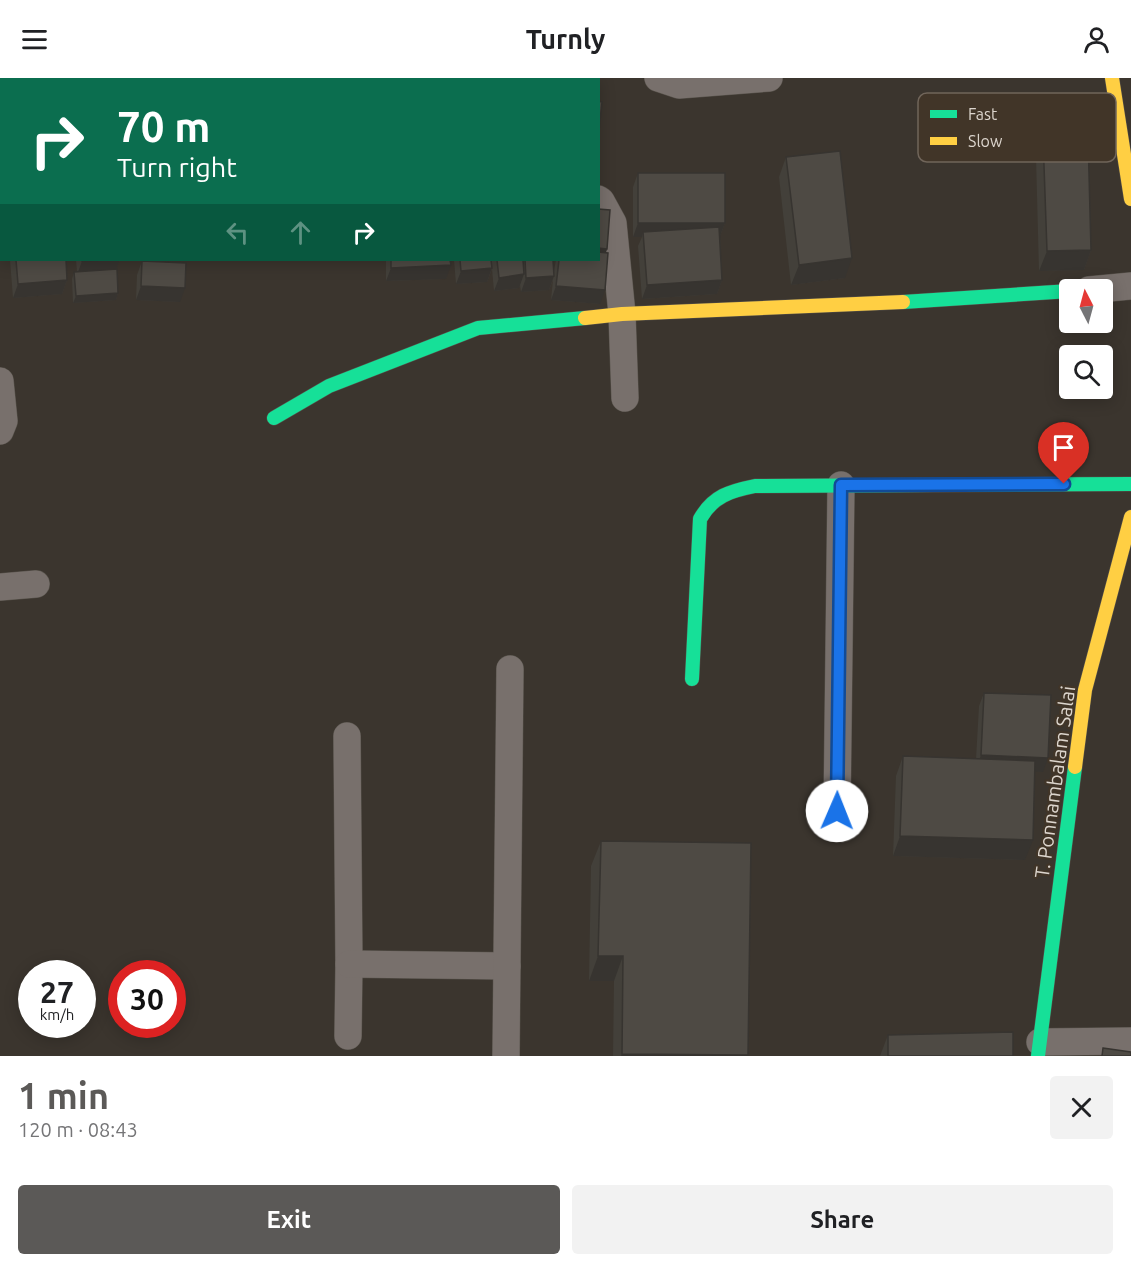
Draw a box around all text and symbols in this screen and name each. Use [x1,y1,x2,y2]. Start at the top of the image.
icon: menu [18,23,51,56]
icon: person [1080,23,1113,56]
text: Turnly [526,24,605,54]
legend [918,93,1116,162]
icon: right [18,102,96,180]
text: 70 m [117,103,211,150]
text: Fast [968,105,998,123]
text: Slow [968,132,1003,150]
text: Turn right [117,152,237,182]
icon: left [221,216,254,249]
icon: ahead [284,216,317,249]
icon: right [347,216,380,249]
north arrow [1059,279,1113,333]
map controls [1059,279,1113,399]
button: search [1059,345,1113,399]
pin [1038,422,1089,484]
icon: arrive [1047,431,1080,464]
street label: T. Ponnambalam Salai [1030,684,1079,879]
position arrow [805,779,869,843]
speed limit sign: 30 [108,960,186,1038]
text: 27 [40,975,74,1009]
text: km/h [40,1006,74,1023]
text: 1 min [18,1075,109,1116]
button: close [1050,1076,1113,1139]
text: 120 m · 08:43 [18,1118,138,1141]
button: Exit [18,1185,560,1254]
button: Share [572,1185,1113,1254]

